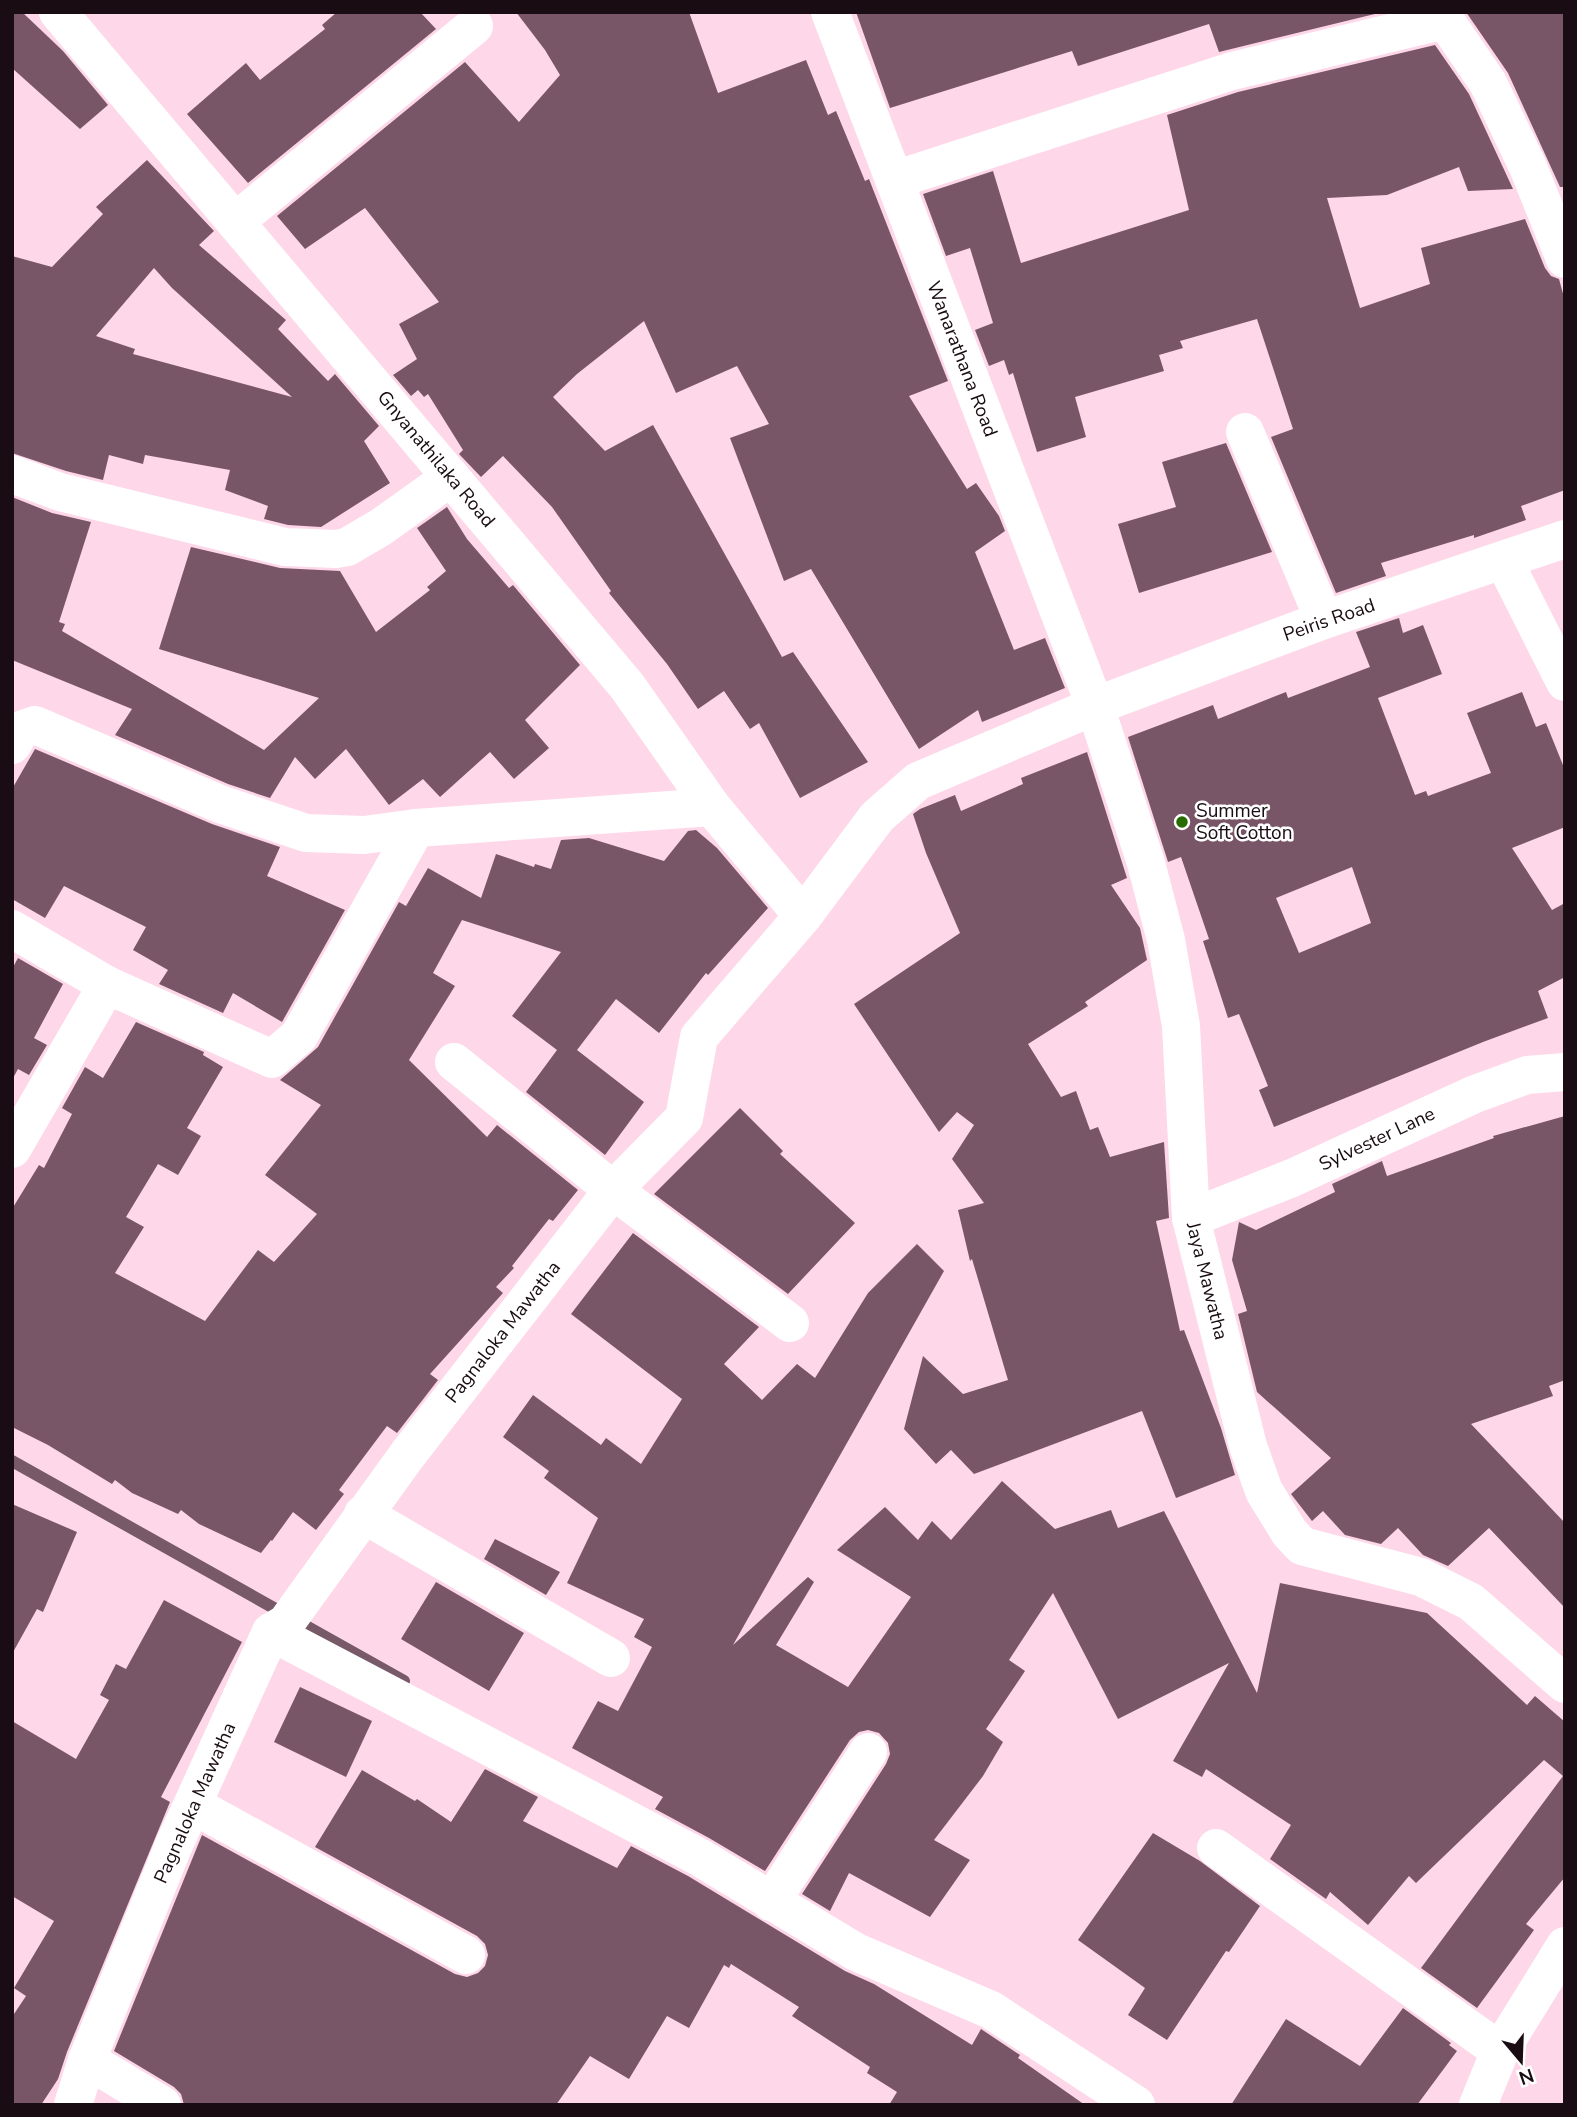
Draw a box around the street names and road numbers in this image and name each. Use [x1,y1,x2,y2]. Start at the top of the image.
street label: Wanarathana Road [920,277,1004,441]
street label: Gnyanathilaka Road [371,385,501,533]
street label: Peiris Road [1280,592,1378,648]
street label: Sylvester Lane [1315,1101,1439,1177]
street label: Jaya Mawatha [1180,1219,1234,1342]
street label: Pagnaloka Mawatha [439,1256,567,1408]
street label: Pagnaloka Mawatha [148,1718,242,1888]

